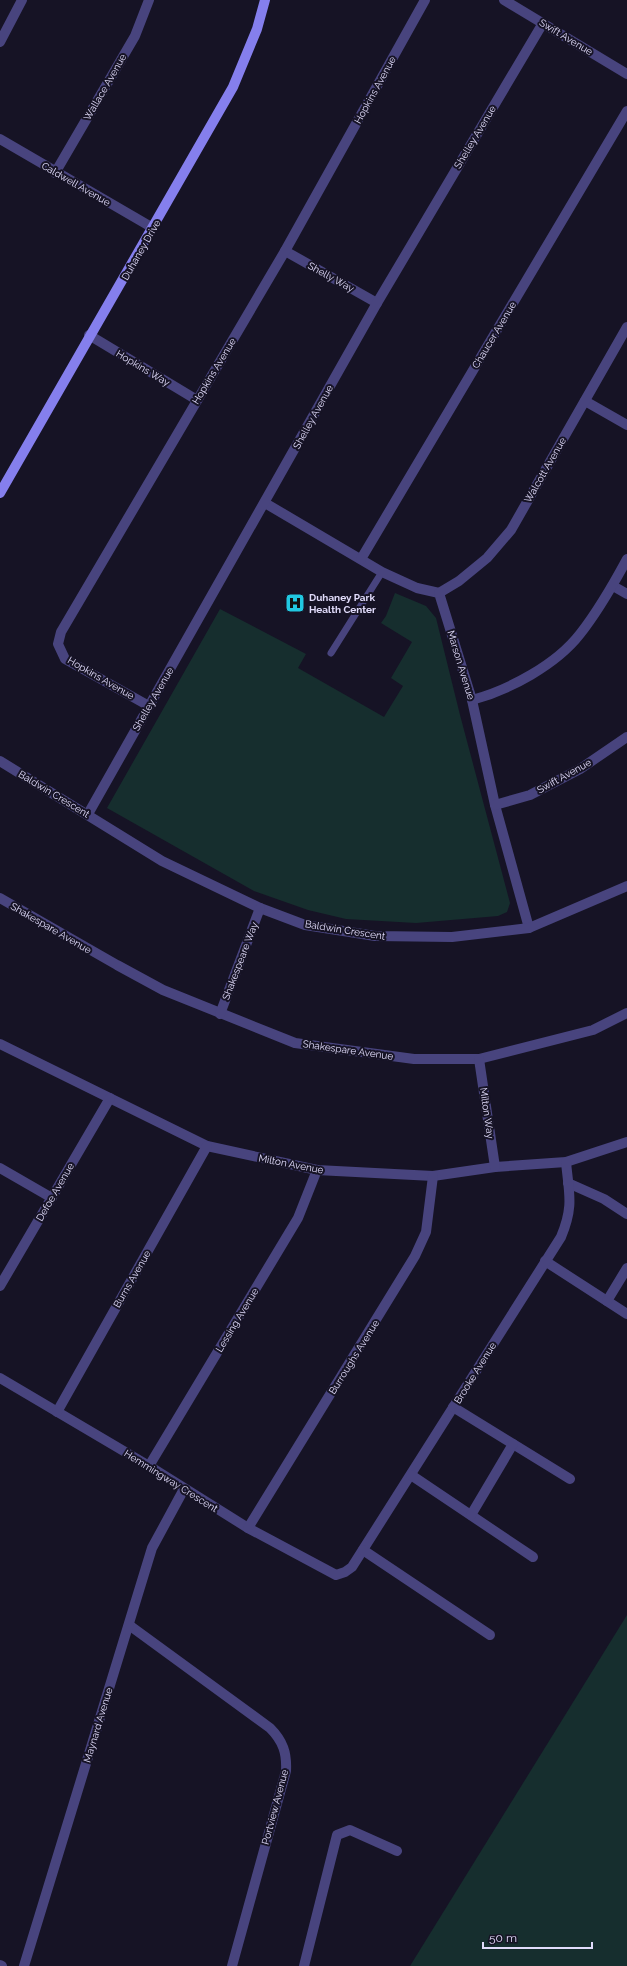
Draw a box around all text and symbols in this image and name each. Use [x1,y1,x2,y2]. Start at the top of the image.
street label: Swift Avenue [537,17,595,57]
street label: Wallace Avenue [82,52,129,122]
street label: Hopkins Avenue [352,54,398,125]
street label: Shelley Avenue [452,103,498,170]
street label: Caldwell Avenue [40,160,112,208]
street label: Duhaney Drive [119,218,163,282]
street label: Shelly Way [306,260,356,294]
street label: Chaucer Avenue [470,299,518,370]
street label: Hopkins Avenue [190,336,238,406]
street label: Hopkins Way [114,348,172,389]
street label: Shelley Avenue [291,383,335,451]
street label: Walcott Avenue [522,435,568,505]
hospital icon: Duhaney Park Health Center [284,592,306,614]
place label: Duhaney Park Health Center [309,592,376,615]
street label: Marson Avenue [445,629,477,701]
street label: Hopkins Avenue [66,655,136,702]
street label: Shelley Avenue [130,665,176,733]
street label: Swift Avenue [535,757,593,795]
street label: Baldwin Crescent [16,768,92,820]
street label: Shakespare Avenue [9,900,93,956]
street label: Baldwin Crescent [304,918,387,942]
street label: Shakespeare Way [220,920,260,1002]
street label: Shakespare Avenue [302,1038,394,1062]
street label: Milton Way [478,1087,496,1140]
street label: Milton Avenue [258,1152,325,1176]
street label: Defoe Avenue [34,1161,76,1223]
street label: Burns Avenue [111,1248,153,1310]
street label: Lessing Avenue [214,1286,261,1354]
street label: Burroughs Avenue [327,1318,381,1396]
street label: Brooke Avenue [452,1340,498,1406]
street label: Hemmingway Crescent [122,1448,220,1515]
street label: Maynard Avenue [81,1686,115,1764]
street label: Portview Avenue [260,1768,290,1846]
scale bar [483,1924,592,1950]
text: 50 m [489,1931,517,1945]

